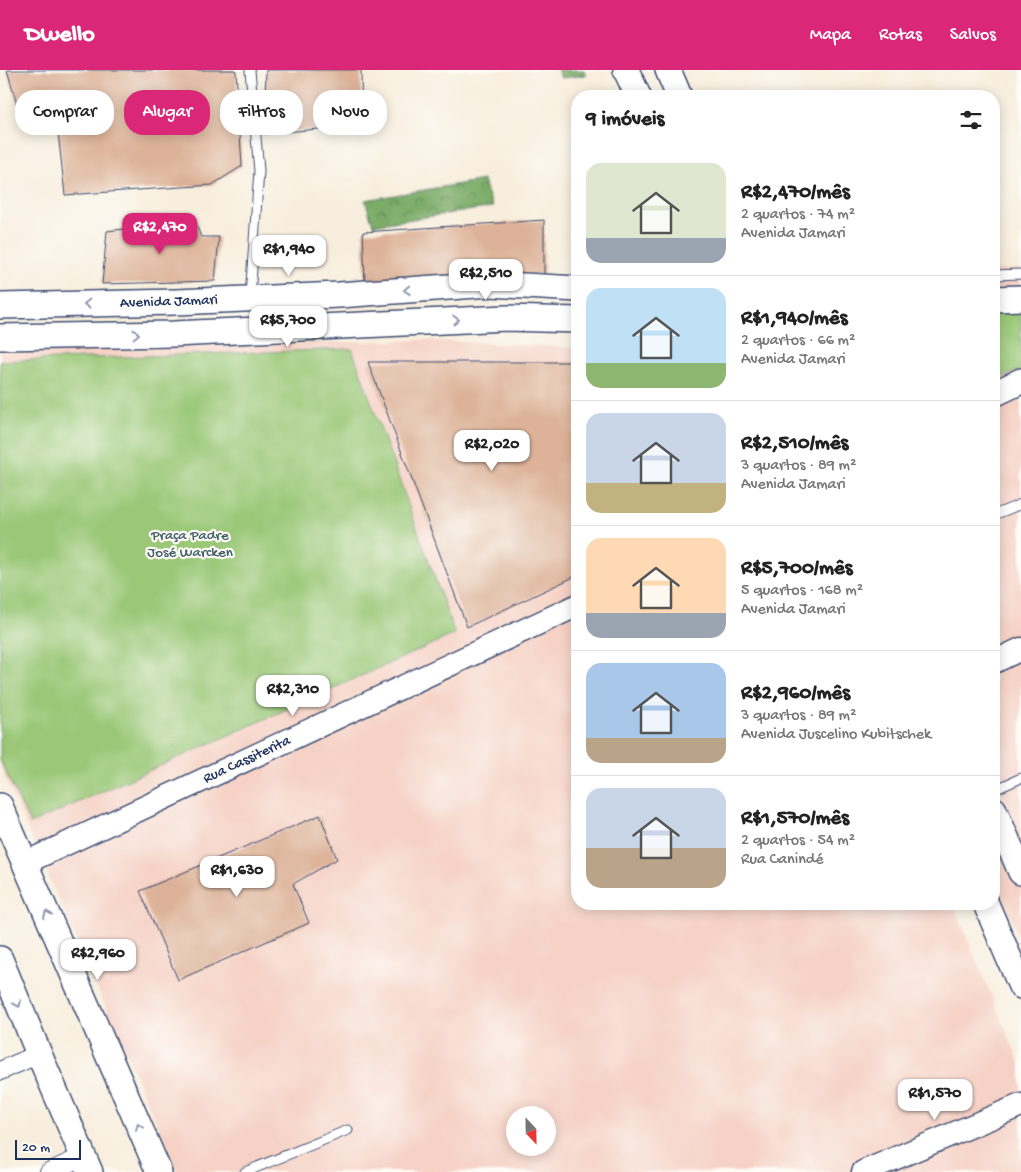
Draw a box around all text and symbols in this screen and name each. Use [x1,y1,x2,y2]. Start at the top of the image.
text: Dwello [25,21,95,50]
text: Mapa [810,25,851,46]
text: Rotas [879,25,922,46]
text: Salvos [950,25,996,46]
chip: Comprar [15,90,114,135]
chip: Alugar [124,90,210,135]
chip: Filtros [220,90,303,135]
chip: Novo [313,90,387,135]
icon: filters [957,106,985,134]
text: 9 imóveis [586,108,664,133]
text: R$2,470/mês [741,181,850,206]
icon: home [626,183,686,243]
text: 2 quartos · 74 m² [741,206,855,225]
pin: R$2,470 [114,212,206,255]
text: R$2,470 [133,219,187,238]
text: Avenida Jamari [741,225,846,244]
pin: R$1,940 [243,234,335,277]
text: R$1,940 [263,241,315,260]
pin: R$2,510 [440,258,532,301]
text: R$2,510 [460,265,512,284]
one-way arrow [402,284,410,295]
street label: Avenida Jamari [120,291,218,313]
one-way arrow [83,299,90,309]
pin: R$5,700 [242,306,334,348]
text: R$1,940/mês [741,307,847,332]
icon: home [626,308,686,368]
text: R$5,700 [260,312,316,331]
one-way arrow [452,315,460,326]
one-way arrow [132,329,140,340]
text: 2 quartos · 66 m² [741,332,855,351]
text: Avenida Jamari [741,351,846,370]
pin: R$2,020 [446,430,538,472]
text: R$2,510/mês [741,432,848,457]
icon: home [626,433,686,493]
text: R$2,020 [465,436,519,455]
text: 3 quartos · 89 m² [741,457,856,476]
text: Avenida Jamari [741,476,846,495]
park label: Praça Padre José Warcken [147,527,233,562]
text: R$5,700/mês [741,557,852,582]
icon: home [626,558,686,618]
text: 5 quartos · 168 m² [741,582,863,601]
text: Avenida Jamari [741,601,846,620]
pin: R$2,310 [247,674,339,717]
text: R$2,310 [267,681,319,700]
text: R$2,960/mês [741,682,850,707]
icon: home [626,683,686,743]
text: 3 quartos · 89 m² [741,707,856,726]
text: Avenida Juscelino Kubitschek [741,726,931,745]
street label: Rua Cassiterita [200,732,294,788]
text: R$1,570/mês [741,807,849,832]
icon: home [626,808,686,868]
text: 2 quartos · 54 m² [741,832,855,851]
text: Rua Canindé [741,851,823,870]
pin: R$1,630 [191,856,283,898]
text: R$1,630 [211,862,263,881]
one-way arrow [43,910,54,919]
pin: R$2,960 [52,938,144,981]
text: R$2,960 [71,945,125,964]
one-way arrow [12,999,23,1008]
pin: R$1,570 [889,1078,981,1121]
text: R$1,570 [909,1085,961,1104]
north arrow [506,1106,556,1156]
map controls [506,1106,556,1156]
one-way arrow [135,1123,146,1132]
scale bar [15,1137,81,1160]
text: 20 m [22,1140,50,1157]

